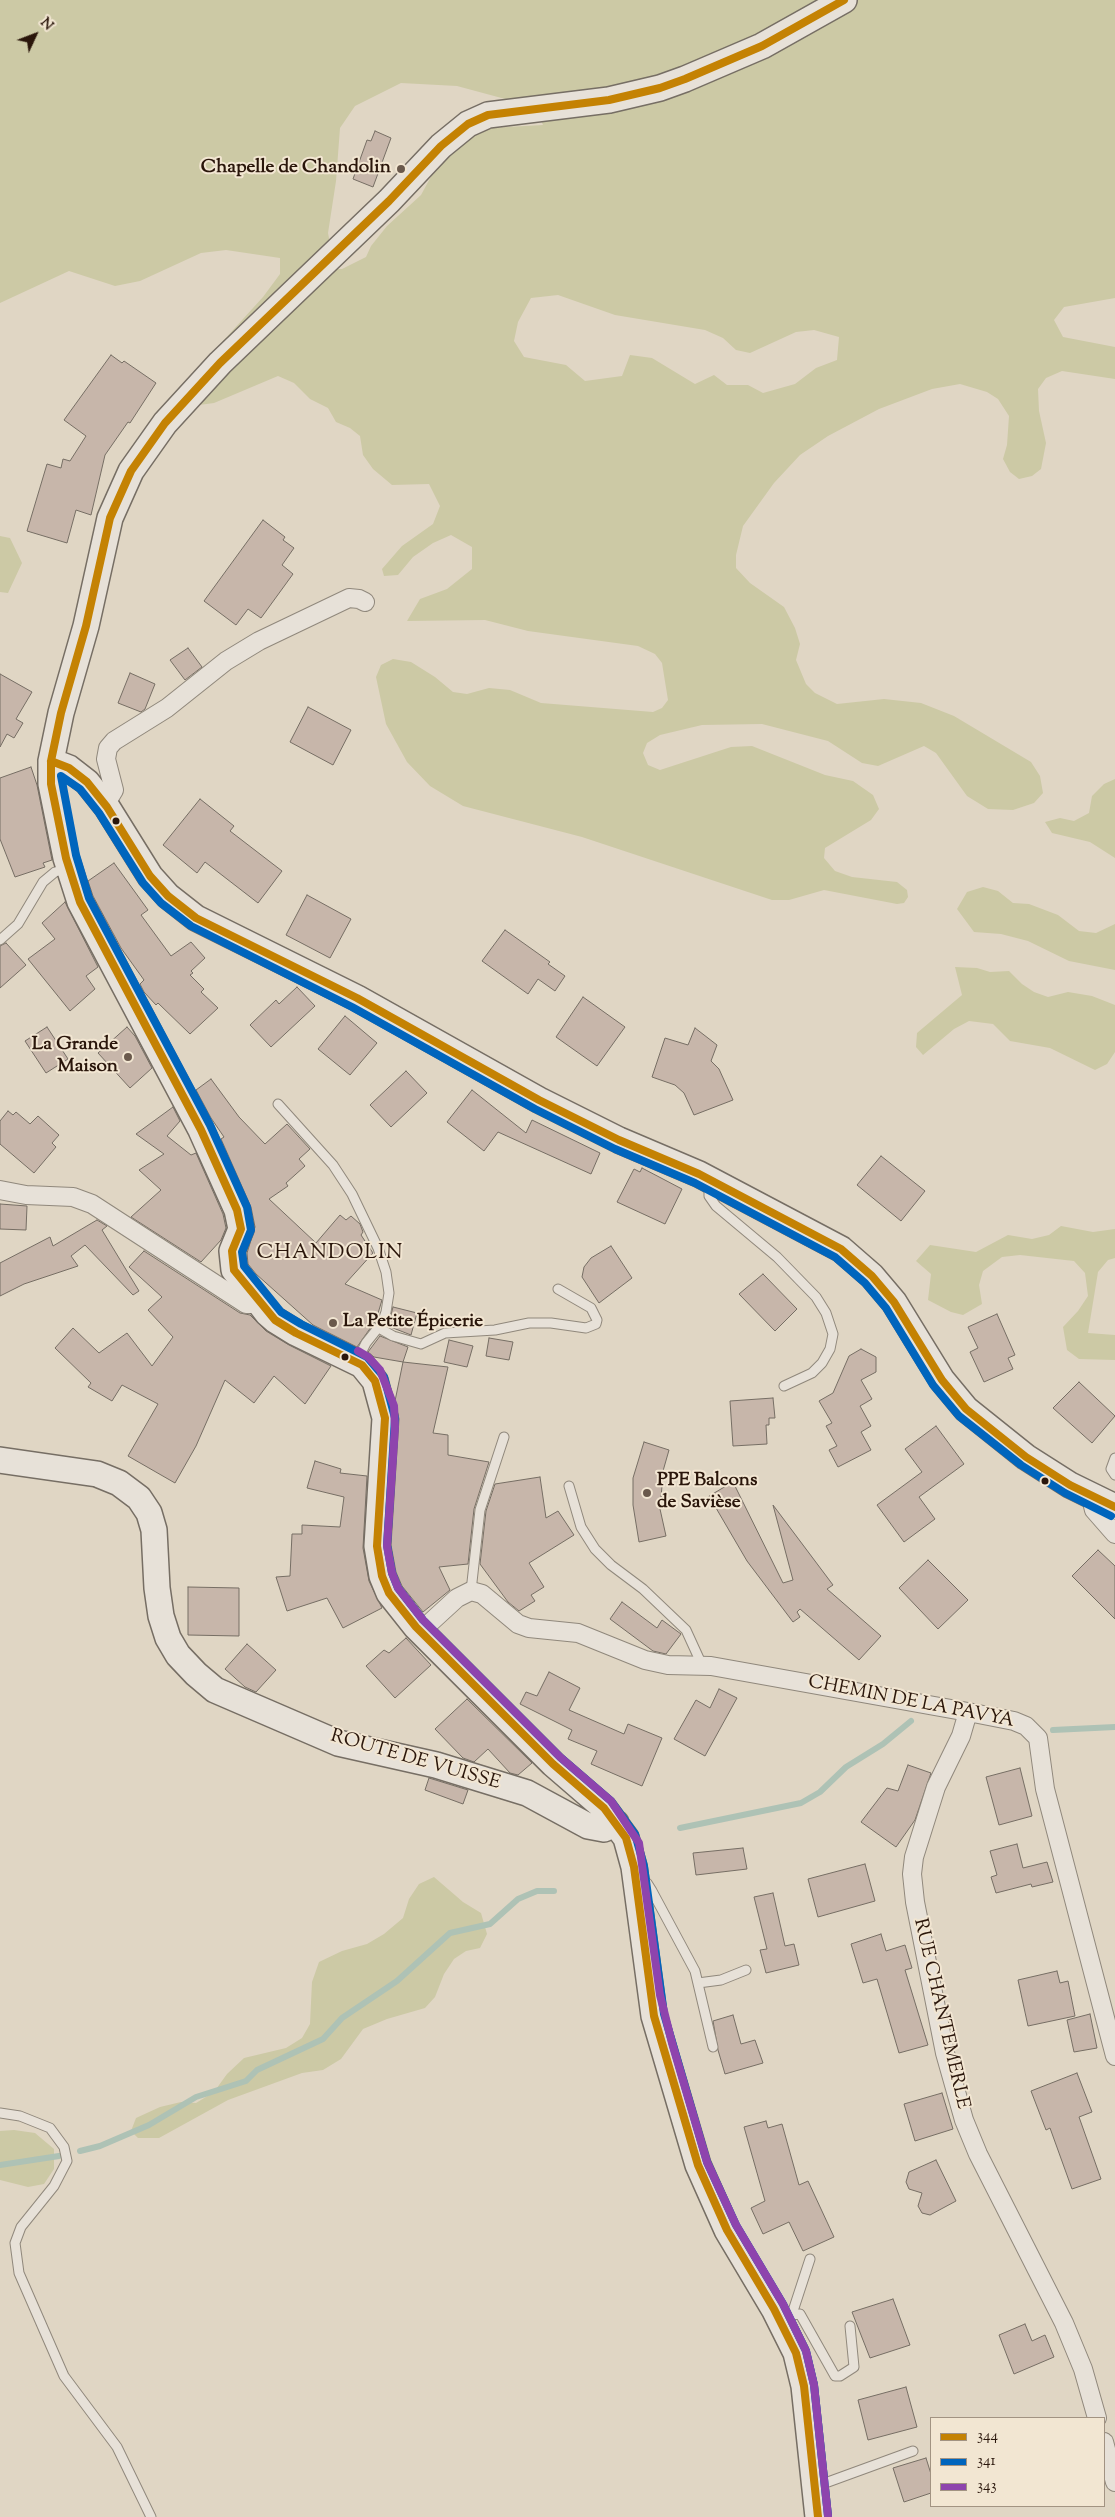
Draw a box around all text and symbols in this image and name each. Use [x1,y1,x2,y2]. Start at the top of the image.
north arrow [10,10,60,60]
text: N [35,14,57,36]
place label: Chapelle de Chandolin [201,158,391,180]
marker: Chapelle de Chandolin [395,163,407,175]
unlabelled marker [111,816,121,826]
place label: La Grande Maison [32,1035,118,1079]
marker: La Grande Maison [122,1051,134,1063]
district label: CHANDOLIN [255,1241,405,1267]
place label: La Petite Épicerie [343,1312,483,1334]
marker: La Petite Épicerie [327,1317,339,1329]
unlabelled marker [340,1352,350,1362]
place label: PPE Balcons de Savièse [657,1471,757,1515]
unlabelled marker [1040,1476,1050,1486]
marker: PPE Balcons de Savièse [641,1487,653,1499]
street label: CHEMIN DE LA PAVYA [806,1672,1016,1734]
street label: ROUTE DE VUISSE [328,1726,502,1796]
street label: RUE CHANTEMERLE [907,1917,973,2111]
legend [930,2417,1105,2507]
text: 344 [977,2426,998,2447]
text: 341 [977,2451,996,2472]
text: 343 [977,2476,997,2497]

